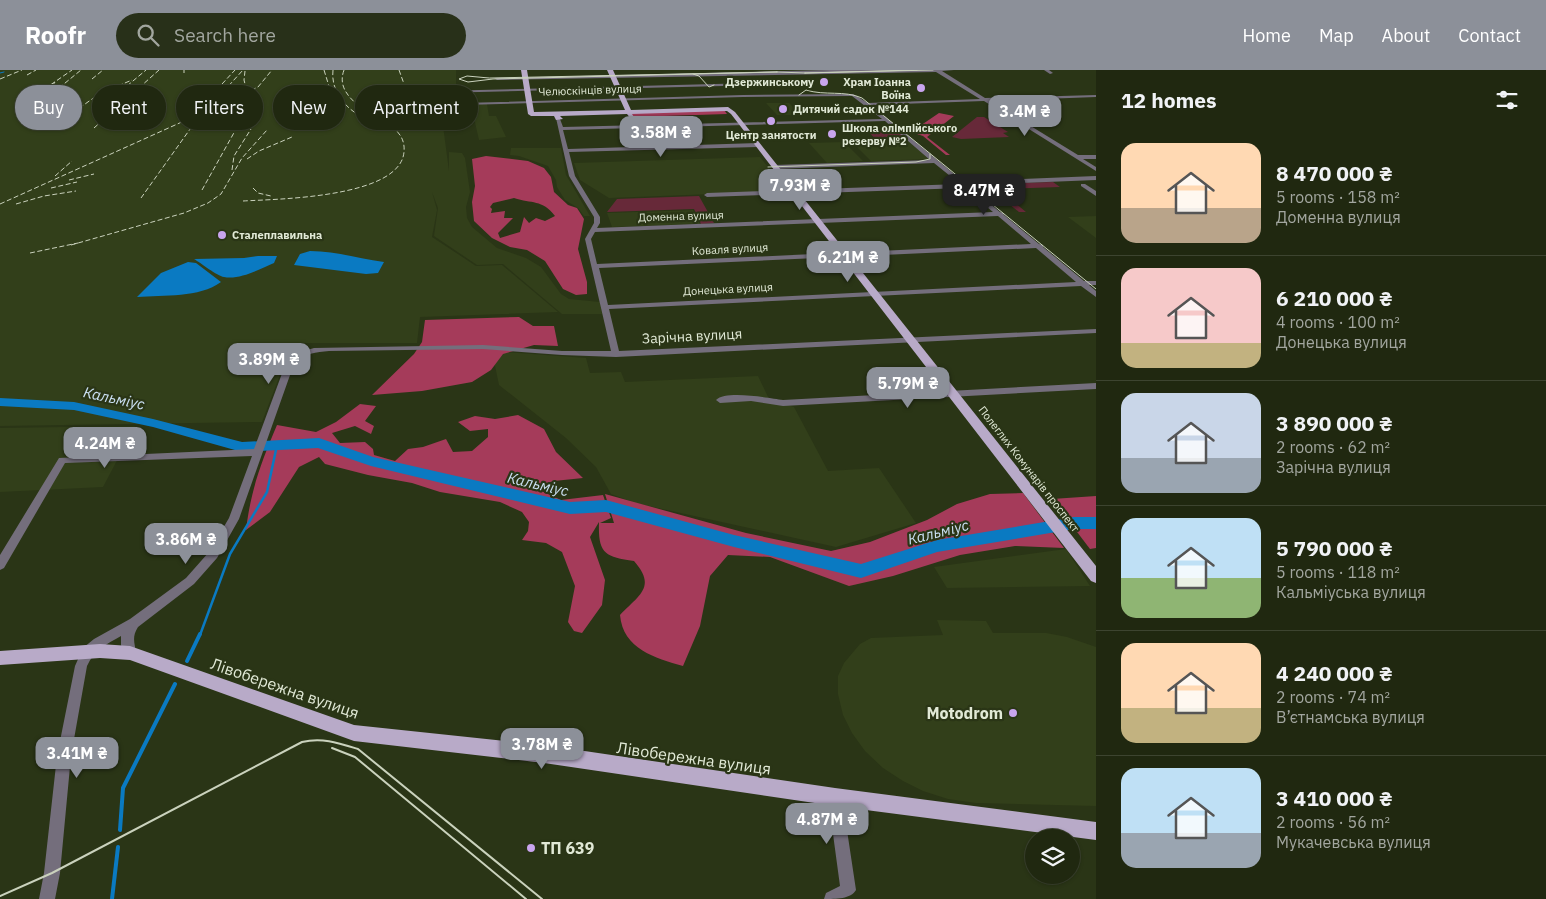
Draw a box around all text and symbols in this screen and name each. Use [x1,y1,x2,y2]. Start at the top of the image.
search box [116,13,466,58]
text: Roofr [25,19,86,51]
icon: search [134,21,162,49]
text: Search here [174,23,276,47]
text: Home [1243,24,1291,47]
text: Map [1319,24,1354,47]
text: About [1382,24,1430,47]
text: Contact [1458,24,1521,47]
place label: Дзержинському [725,75,814,89]
place label: Храм Іоанна Воїна [843,75,911,102]
marker: Дзержинському [818,76,830,88]
street label: Челюскінців вулиця [538,81,642,99]
marker: Храм Іоанна Воїна [915,82,927,94]
chip: Buy [15,85,82,130]
chip: Rent [92,85,166,130]
chip: Filters [176,85,263,130]
chip: New [273,85,345,130]
chip: Apartment [355,85,478,130]
text: 12 homes [1121,86,1217,114]
icon: filters [1493,86,1521,114]
pin: 3.4M ₴ [984,94,1066,137]
text: 3.4M ₴ [999,101,1051,121]
place label: Дитячий садок №144 [793,102,909,116]
marker: Дитячий садок №144 [777,103,789,115]
marker: Центр занятости [765,115,777,127]
pin: 3.58M ₴ [615,116,707,158]
place label: Школа олімпійського резерву №2 [842,121,957,148]
text: 3.58M ₴ [631,122,691,142]
place label: Центр занятости [726,128,816,142]
marker: Школа олімпійського резерву №2 [826,128,838,140]
text: 8 470 000 ₴ [1276,159,1393,187]
icon: home [1161,163,1221,223]
pin: 7.93M ₴ [754,168,846,211]
pin: 8.47M ₴ [938,174,1030,216]
text: 7.93M ₴ [770,175,830,195]
text: 8.47M ₴ [954,180,1014,200]
text: 5 rooms · 158 m² [1276,187,1400,207]
text: Доменна вулиця [1276,207,1401,227]
street label: Доменна вулиця [638,208,724,224]
place label: Сталеплавильна [232,228,322,242]
marker: Сталеплавильна [216,229,228,241]
street label: Коваля вулиця [691,240,769,258]
pin: 6.21M ₴ [802,240,894,283]
text: 6.21M ₴ [818,247,878,267]
street label: Донецька вулиця [683,280,773,298]
text: 6 210 000 ₴ [1276,284,1393,312]
icon: home [1161,288,1221,348]
text: 4 rooms · 100 m² [1276,312,1400,332]
street label: Зарічна вулиця [641,324,743,348]
text: Донецька вулиця [1276,332,1407,352]
pin: 3.89M ₴ [223,342,315,385]
text: 3.89M ₴ [239,349,299,369]
pin: 5.79M ₴ [862,366,954,409]
text: 5.79M ₴ [878,373,938,393]
water label: Кальміус [82,382,147,414]
street label: Полеглих Комунарів проспект [976,403,1082,535]
text: 3 890 000 ₴ [1276,409,1393,437]
icon: home [1161,413,1221,473]
pin: 4.24M ₴ [59,426,151,469]
text: 4.24M ₴ [75,433,135,453]
text: 2 rooms · 62 m² [1276,437,1390,457]
text: Зарічна вулиця [1276,457,1391,477]
water label: Кальміус [506,468,571,500]
water label: Кальміус [906,515,971,549]
pin: 3.86M ₴ [140,522,232,565]
text: 3.86M ₴ [156,529,216,549]
text: 5 790 000 ₴ [1276,534,1393,562]
icon: home [1161,538,1221,598]
text: 5 rooms · 118 m² [1276,562,1400,582]
text: Кальміуська вулиця [1276,582,1426,602]
street label: Лівобережна вулиця [208,653,362,723]
text: 4 240 000 ₴ [1276,659,1393,687]
icon: home [1161,663,1221,723]
text: 2 rooms · 74 m² [1276,687,1390,707]
place label: Motodrom [926,703,1003,723]
marker: Motodrom [1007,707,1019,719]
text: В’єтнамська вулиця [1276,707,1425,727]
pin: 3.78M ₴ [496,728,588,770]
text: 3.78M ₴ [512,734,572,754]
pin: 3.41M ₴ [31,736,123,779]
street label: Лівобережна вулиця [615,737,773,779]
text: 3.41M ₴ [47,743,107,763]
text: 3 410 000 ₴ [1276,784,1393,812]
icon: home [1161,788,1221,848]
pin: 4.87M ₴ [781,802,873,845]
text: 4.87M ₴ [797,809,857,829]
text: 2 rooms · 56 m² [1276,812,1390,832]
map controls [1025,829,1080,884]
button: layers [1025,829,1080,884]
text: Мукачевська вулиця [1276,832,1431,852]
place label: ТП 639 [541,838,594,858]
marker: ТП 639 [525,842,537,854]

